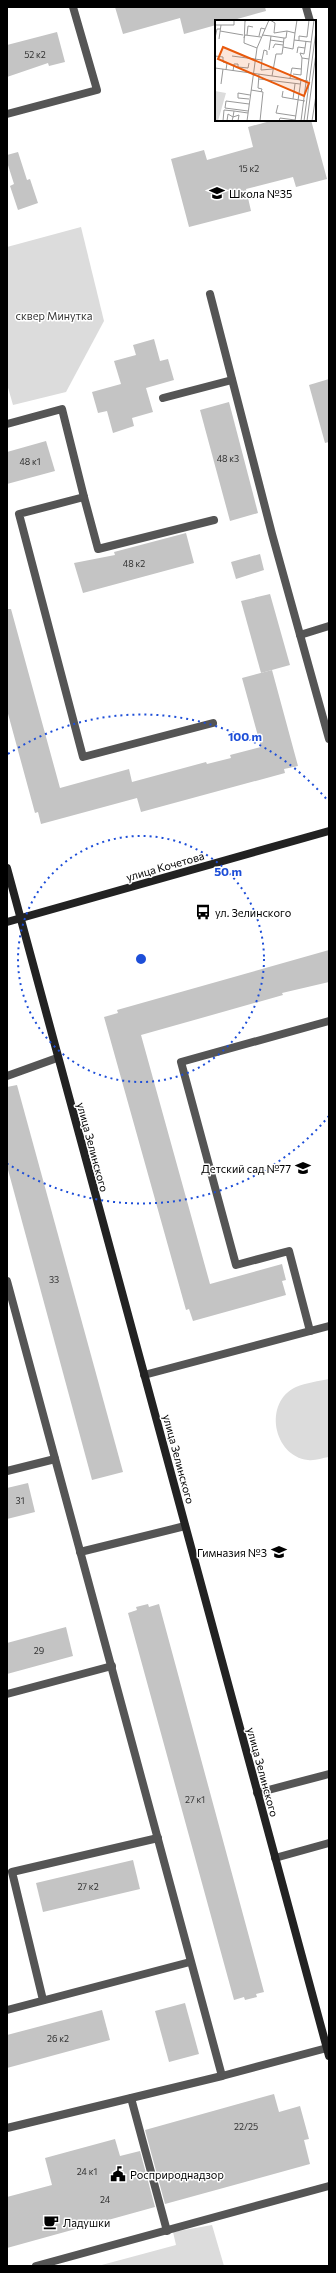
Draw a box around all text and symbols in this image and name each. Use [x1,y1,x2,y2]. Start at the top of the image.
inset map [215,20,316,121]
house number: 52 к2 [24,49,46,60]
house number: 15 к2 [239,163,259,174]
school or university icon: Школа №35 [208,184,226,202]
place label: Школа №35 [229,187,292,200]
park label: сквер Минутка [15,309,93,322]
house number: 48 к3 [217,453,239,464]
house number: 48 к1 [19,456,41,467]
house number: 48 к2 [123,558,145,569]
text: 100 m [228,729,262,743]
street label: улица Кочетова [124,849,206,883]
text: 50 m [214,864,242,878]
bus stop icon: ул. Зелинского [194,903,212,921]
place label: ул. Зелинского [215,906,292,919]
centre of rings [134,952,148,966]
street label: улица Зелинского [75,1101,111,1194]
school or university icon: Детский сад №77 [294,1159,312,1177]
place label: Детский сад №77 [201,1162,291,1175]
house number: 33 [49,1274,59,1285]
street label: улица Зелинского [161,1413,197,1506]
house number: 31 [16,1495,24,1506]
school or university icon: Гимназия №3 [270,1543,288,1561]
place label: Гимназия №3 [197,1546,267,1559]
house number: 29 [34,1645,44,1656]
street label: улица Зелинского [245,1726,281,1819]
house number: 27 к1 [185,1794,205,1805]
house number: 27 к2 [77,1881,99,1892]
house number: 26 к2 [47,2033,69,2044]
house number: 22/25 [234,2121,258,2132]
public building icon: Росприроднадзор [109,2165,127,2183]
house number: 24 к1 [77,2166,97,2177]
place label: Росприроднадзор [130,2168,224,2181]
house number: 24 [100,2194,111,2205]
cafe icon: Ладушки [42,2213,60,2231]
place label: Ладушки [63,2216,110,2229]

